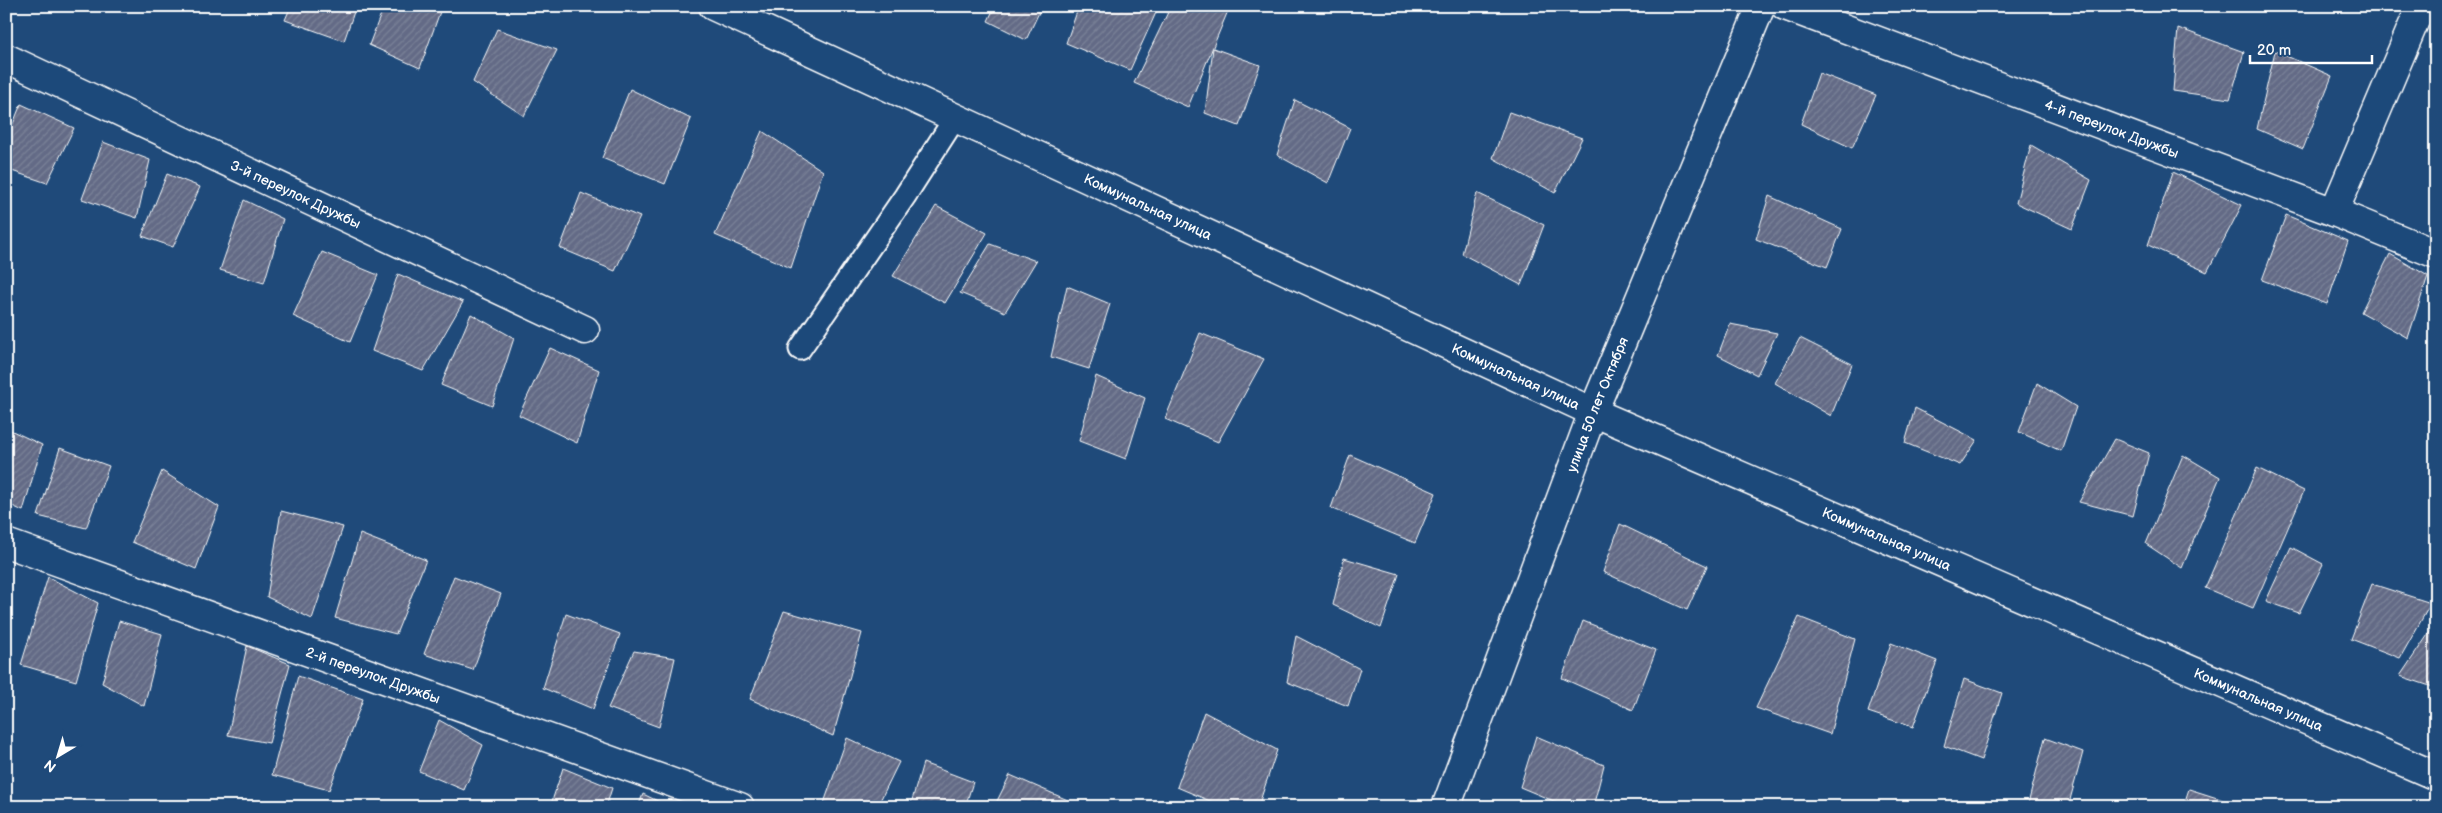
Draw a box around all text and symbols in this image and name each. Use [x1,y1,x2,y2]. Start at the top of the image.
scale bar [2250,32,2372,64]
text: 20 m [2257,41,2291,60]
street label: 4-й переулок Дружбы [2042,96,2181,161]
street label: 3-й переулок Дружбы [228,156,363,232]
street label: Коммунальная улица [1081,170,1215,244]
street label: улица 50 лет Октября [1563,334,1632,474]
street label: Коммунальная улица [1449,340,1583,413]
street label: Коммунальная улица [1820,503,1954,574]
street label: 2-й переулок Дружбы [303,643,442,707]
street label: Коммунальная улица [2191,664,2326,735]
north arrow [32,730,82,780]
text: N [41,756,60,776]

